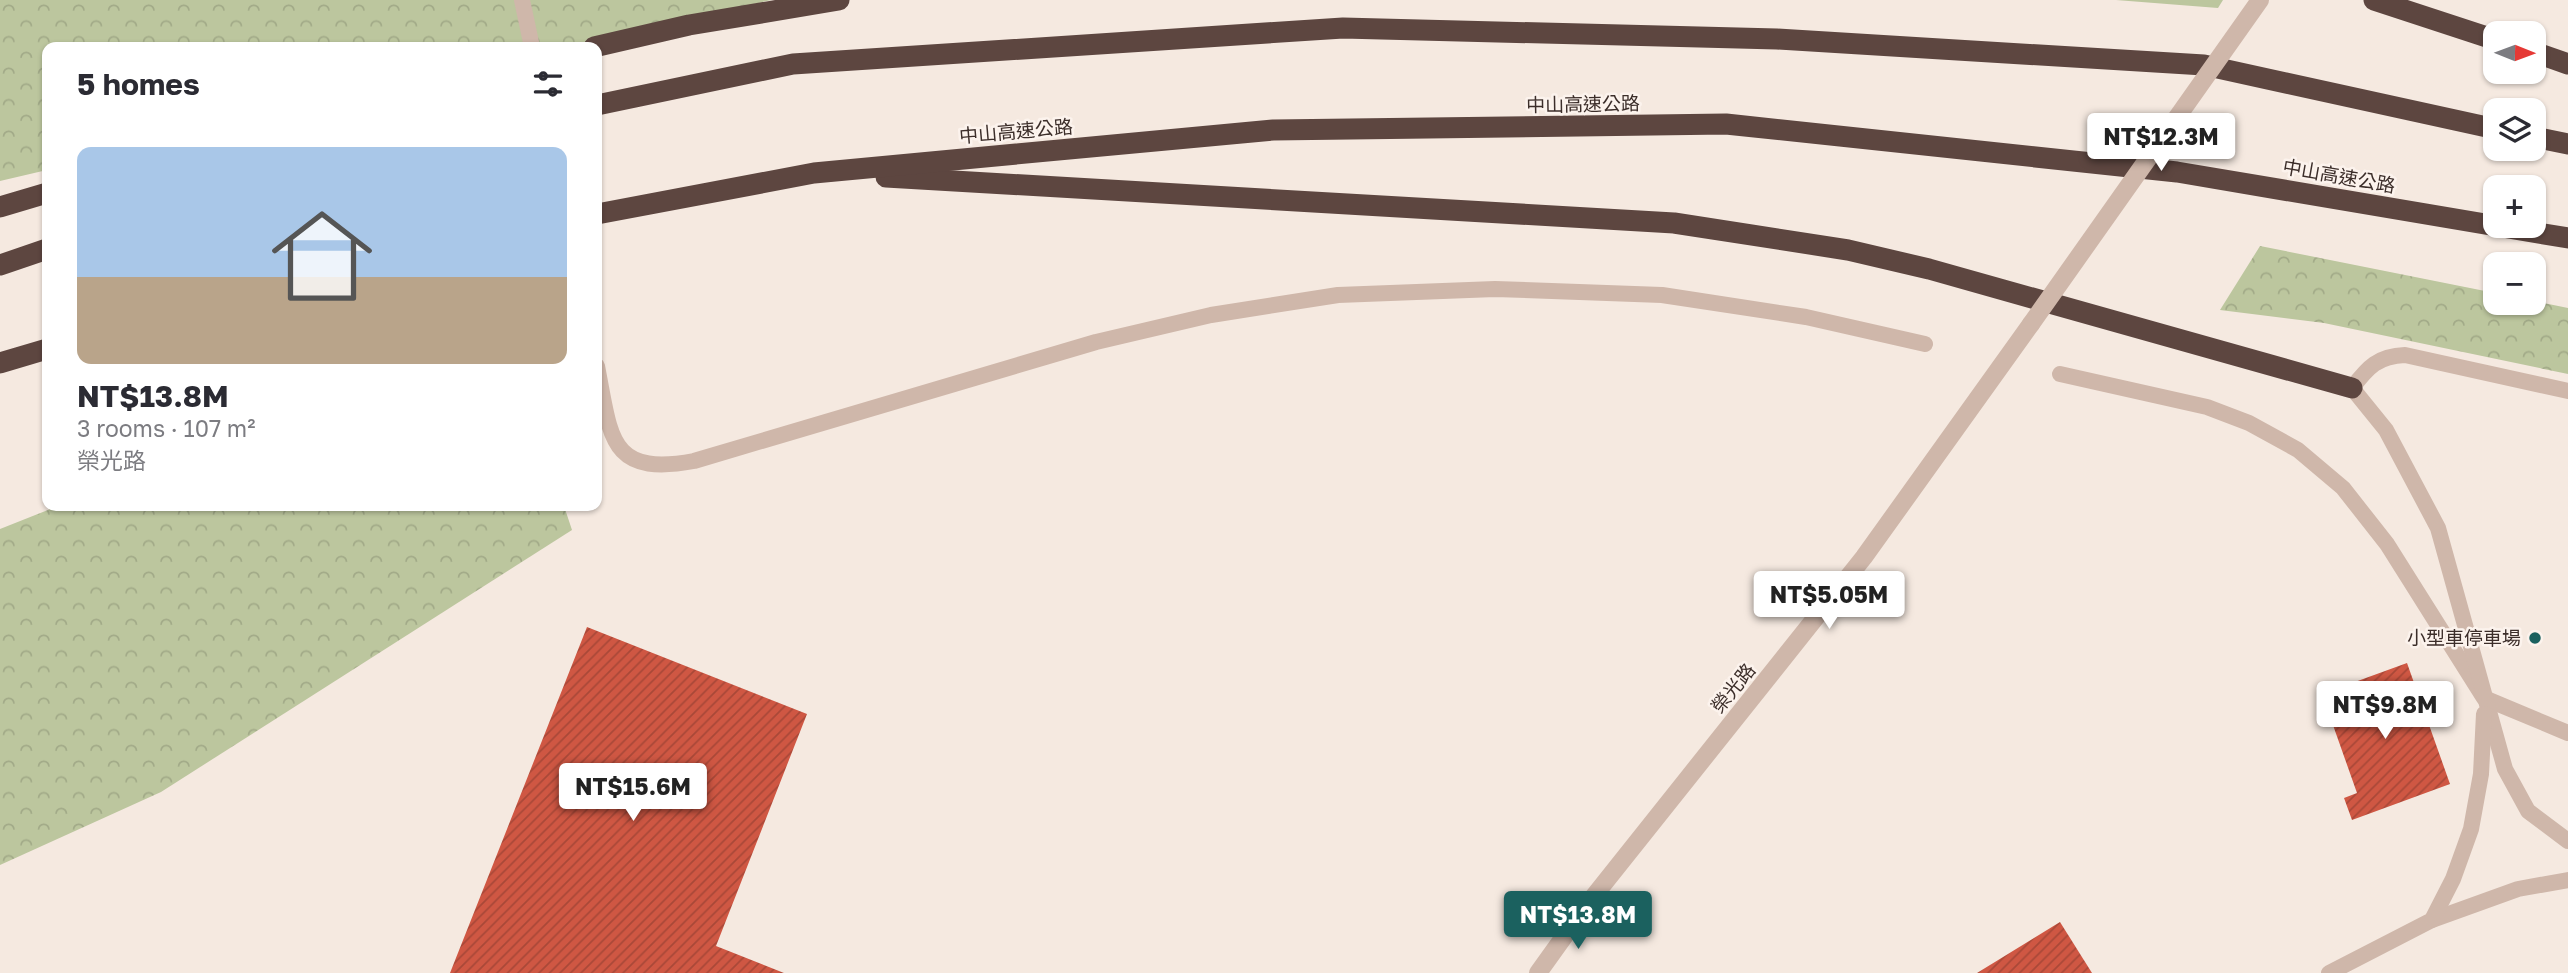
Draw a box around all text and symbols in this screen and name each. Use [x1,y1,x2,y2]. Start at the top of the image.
north arrow [2483,21,2546,84]
map controls [2483,21,2546,315]
icon: filters [529,65,567,103]
text: 5 homes [77,66,200,102]
street label: 中山高速公路 [1526,91,1640,116]
button: layers [2483,98,2546,161]
street label: 中山高速公路 [958,114,1074,147]
pin: NT$12.3M [2089,114,2233,173]
text: NT$12.3M [2103,122,2219,150]
street label: 中山高速公路 [2281,154,2397,197]
button: + [2483,175,2546,238]
icon: home [259,193,385,319]
button: − [2483,252,2546,315]
text: NT$13.8M [77,378,229,414]
text: 3 rooms · 107 m² [77,414,255,442]
text: 榮光路 [77,446,146,474]
pin: NT$5.05M [1757,572,1901,631]
text: NT$5.05M [1770,580,1888,608]
place label: 小型車停車場 [2407,626,2521,649]
marker: 小型車停車場 [2527,630,2543,646]
street label: 榮光路 [1706,658,1759,717]
pin: NT$9.8M [2320,682,2450,741]
text: NT$9.8M [2333,690,2438,718]
pin: NT$15.6M [561,764,705,823]
text: NT$15.6M [575,772,691,800]
pin: NT$13.8M [1506,892,1650,951]
text: NT$13.8M [1520,900,1636,928]

